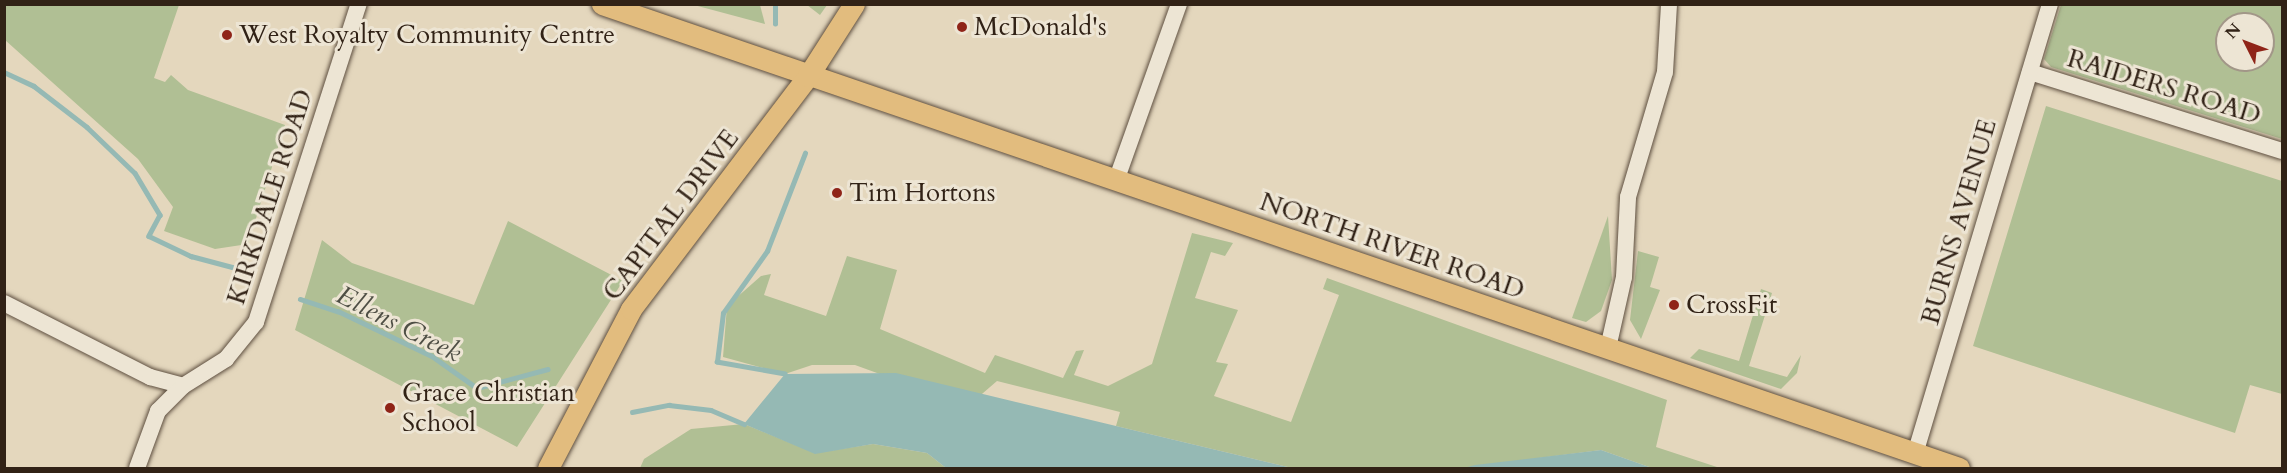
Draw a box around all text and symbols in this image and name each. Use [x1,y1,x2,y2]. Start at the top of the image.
place label: McDonald's [974,11,1107,43]
north arrow [2215,12,2275,72]
place label: West Royalty Community Centre [239,19,615,51]
text: N [2220,19,2246,44]
marker: McDonald's [955,20,969,34]
marker: West Royalty Community Centre [220,28,234,42]
street label: RAIDERS ROAD [2063,43,2265,131]
street label: KIRKDALE ROAD [221,86,319,308]
street label: BURNS AVENUE [1915,116,2003,328]
street label: CAPITAL DRIVE [597,123,745,307]
place label: Tim Hortons [849,177,995,209]
marker: Tim Hortons [830,186,844,200]
street label: NORTH RIVER ROAD [1256,186,1528,306]
water label: Ellens Creek [331,279,467,369]
place label: CrossFit [1686,289,1777,321]
marker: CrossFit [1667,298,1681,312]
place label: Grace Christian School [402,377,575,438]
marker: Grace Christian School [383,401,397,415]

